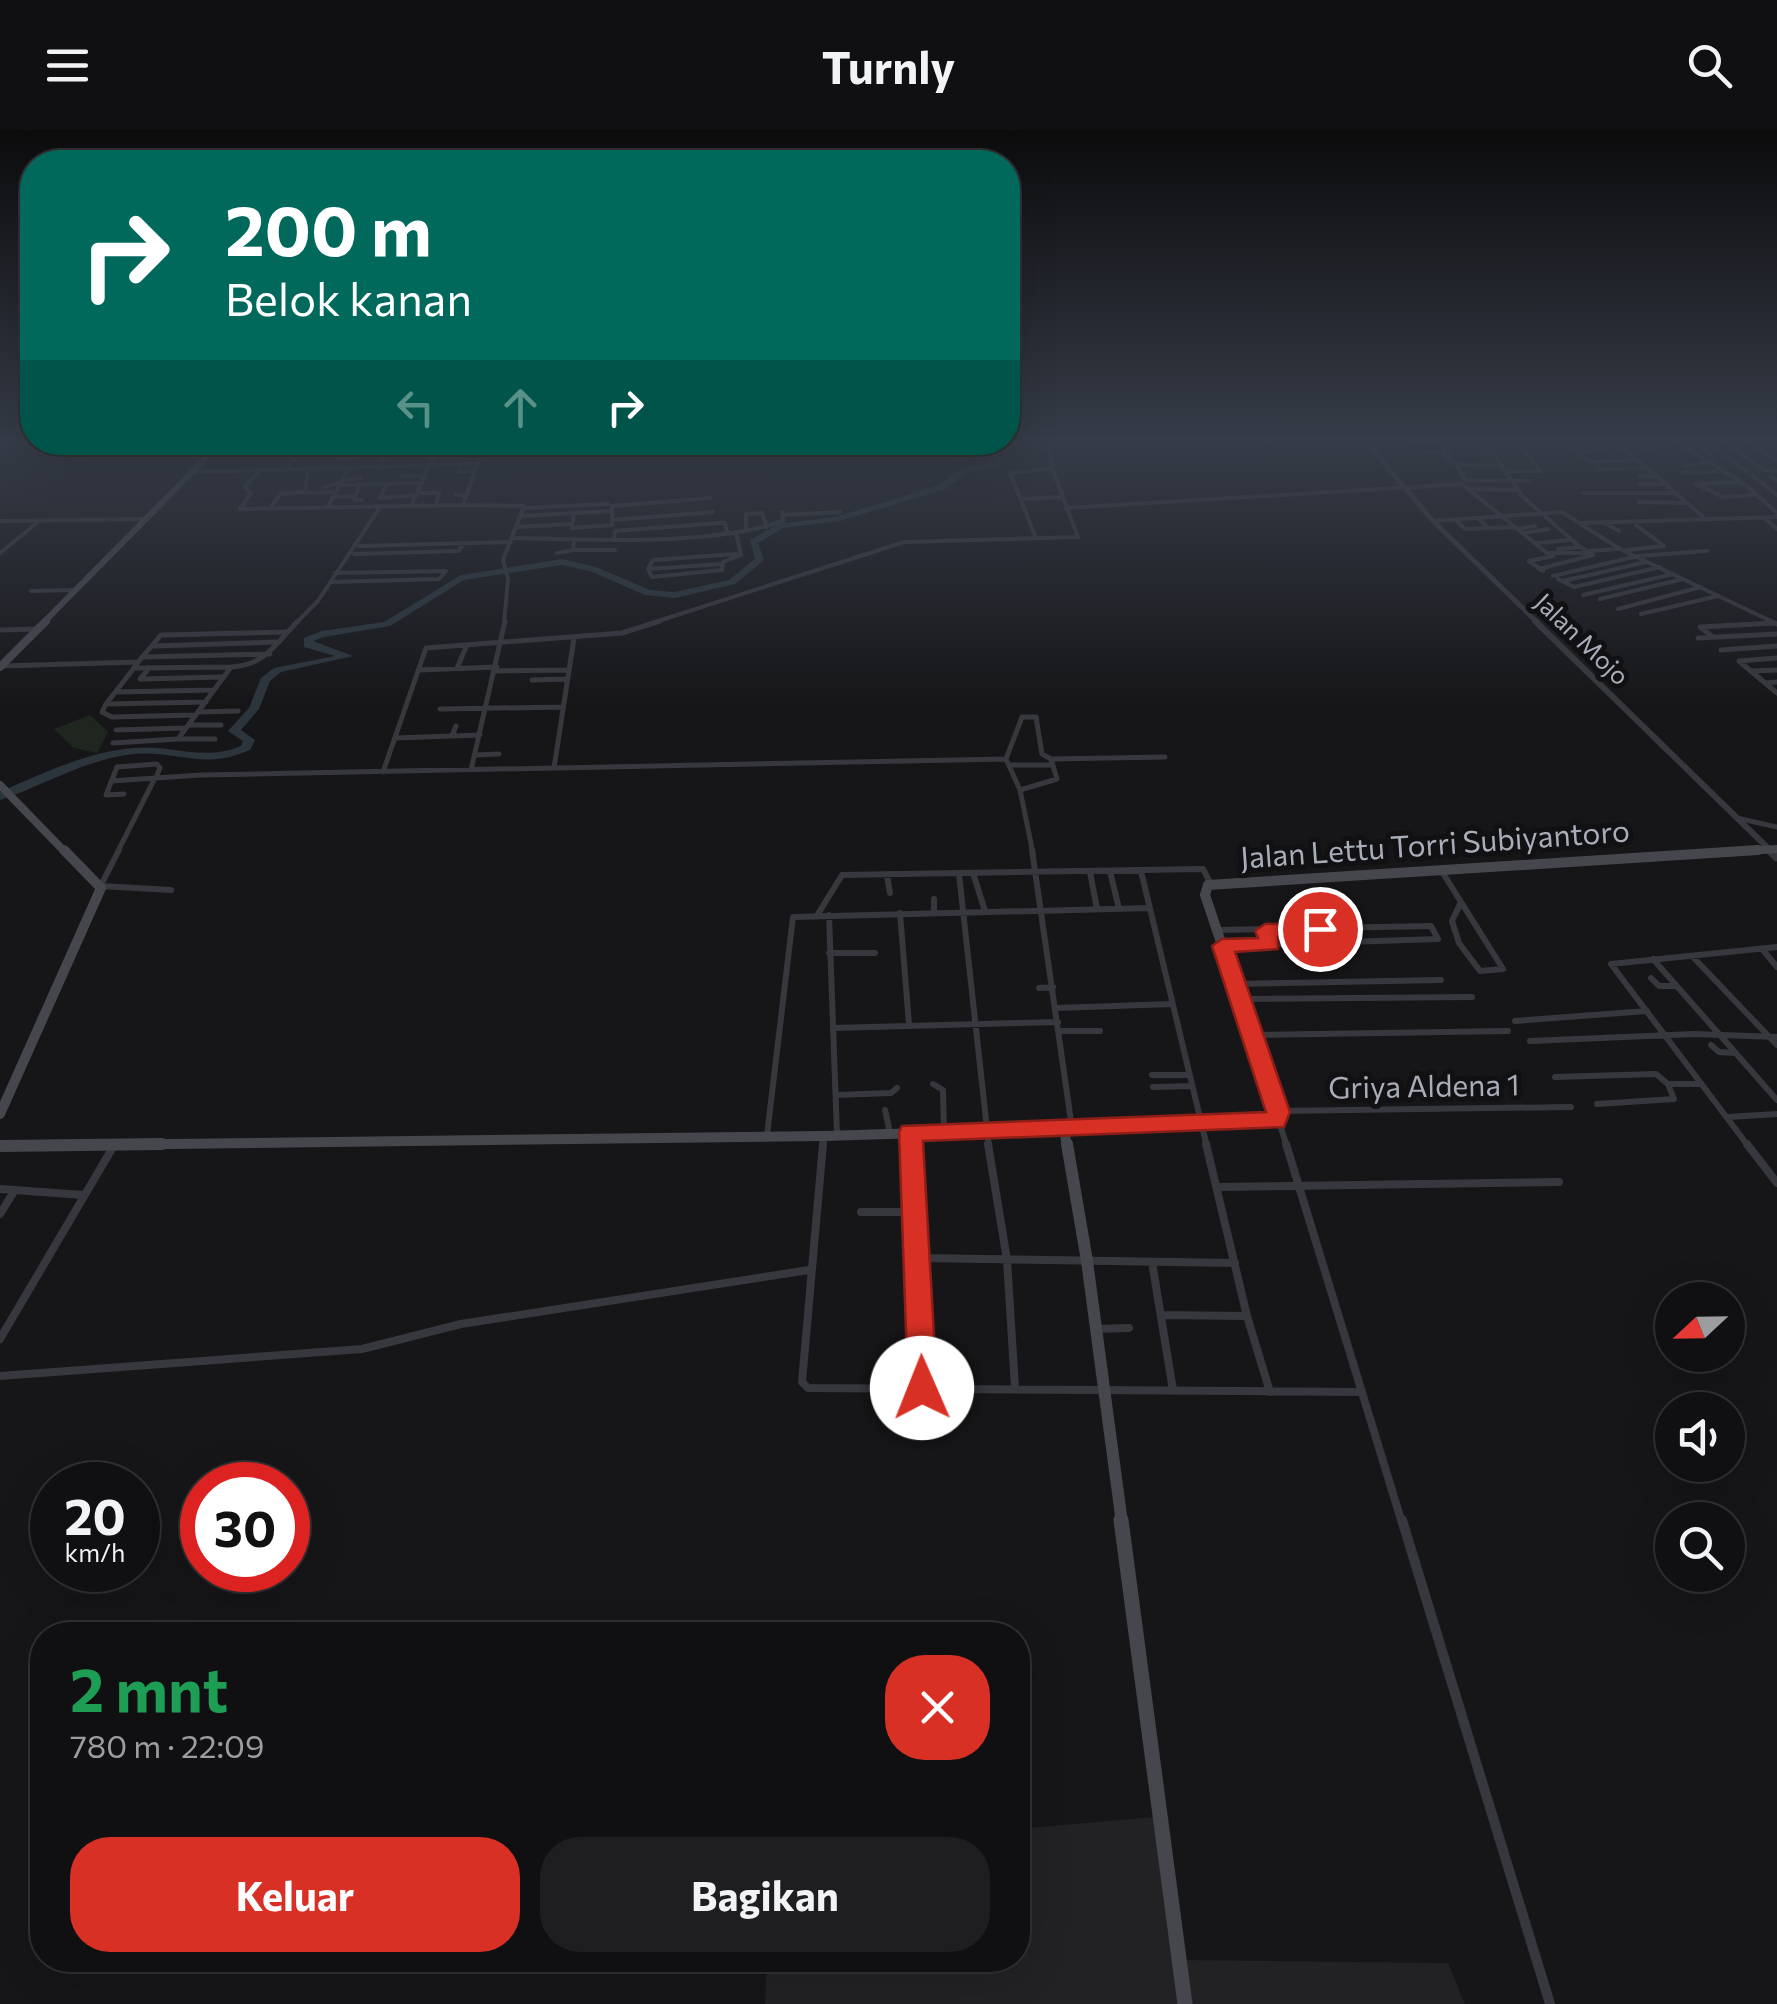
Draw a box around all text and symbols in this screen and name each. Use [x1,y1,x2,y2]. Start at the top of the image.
icon: menu [40,38,95,93]
text: Turnly [822,38,955,93]
icon: search [1682,38,1737,93]
text: 200 m [225,185,432,270]
icon: right [60,190,190,320]
text: Belok kanan [225,270,472,325]
icon: left [388,380,443,435]
icon: ahead [493,380,548,435]
icon: right [598,380,653,435]
street label: Jalan Mojo [1529,586,1636,690]
street label: Jalan Lettu Torri Subiyantoro [1239,810,1631,875]
pin [1278,887,1363,972]
icon: arrive [1293,902,1348,957]
street label: Griya Aldena 1 [1328,1064,1520,1105]
north arrow [1655,1282,1745,1372]
map controls [1655,1282,1745,1592]
position arrow [870,1336,974,1440]
button: sound [1655,1392,1745,1482]
speed limit sign: 30 [180,1462,310,1592]
text: 20 [64,1484,126,1545]
button: search [1655,1502,1745,1592]
text: km/h [65,1537,125,1567]
text: 2 mnt [70,1651,228,1724]
button: close [885,1655,990,1760]
text: 780 m · 22:09 [70,1725,264,1765]
button: Keluar [70,1837,520,1952]
button: Bagikan [540,1837,990,1952]

